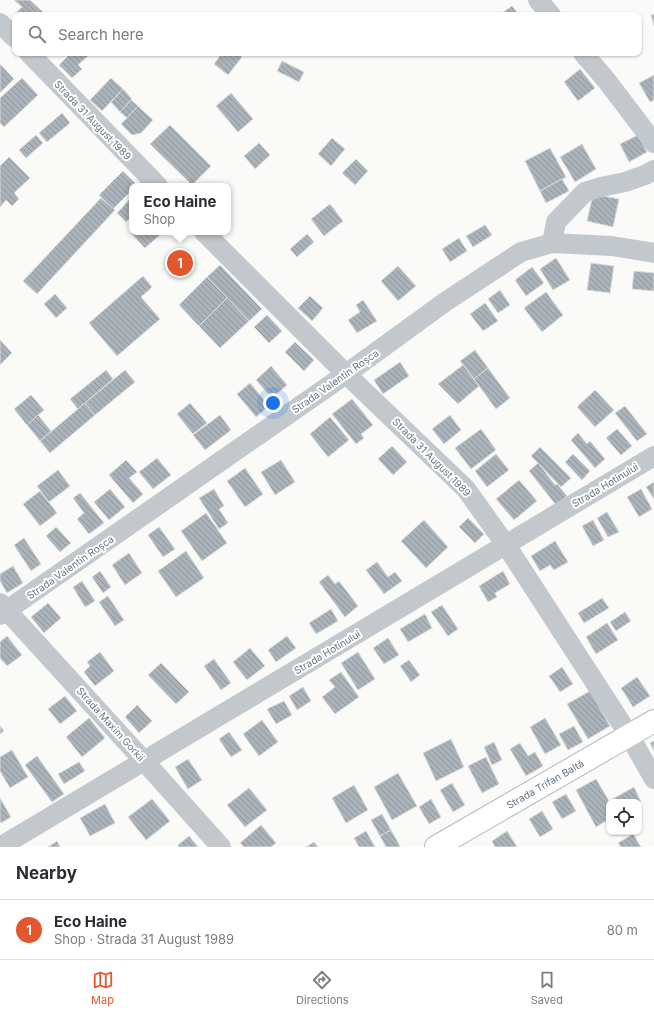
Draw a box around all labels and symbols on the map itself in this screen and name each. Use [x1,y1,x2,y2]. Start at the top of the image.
street label: Strada 31 August 1989 [52,78,134,162]
pin: 1 [167,248,193,278]
street label: Strada Valentin Roșca [289,346,381,416]
your location [263,393,283,413]
street label: Strada 31 August 1989 [390,415,474,499]
street label: Strada Hotinului [570,460,640,510]
street label: Strada Valentin Roșca [24,532,116,602]
street label: Strada Hotinului [292,627,362,677]
street label: Strada Maxim Gorkii [75,685,147,763]
street label: Strada Trifan Baltă [504,757,586,811]

